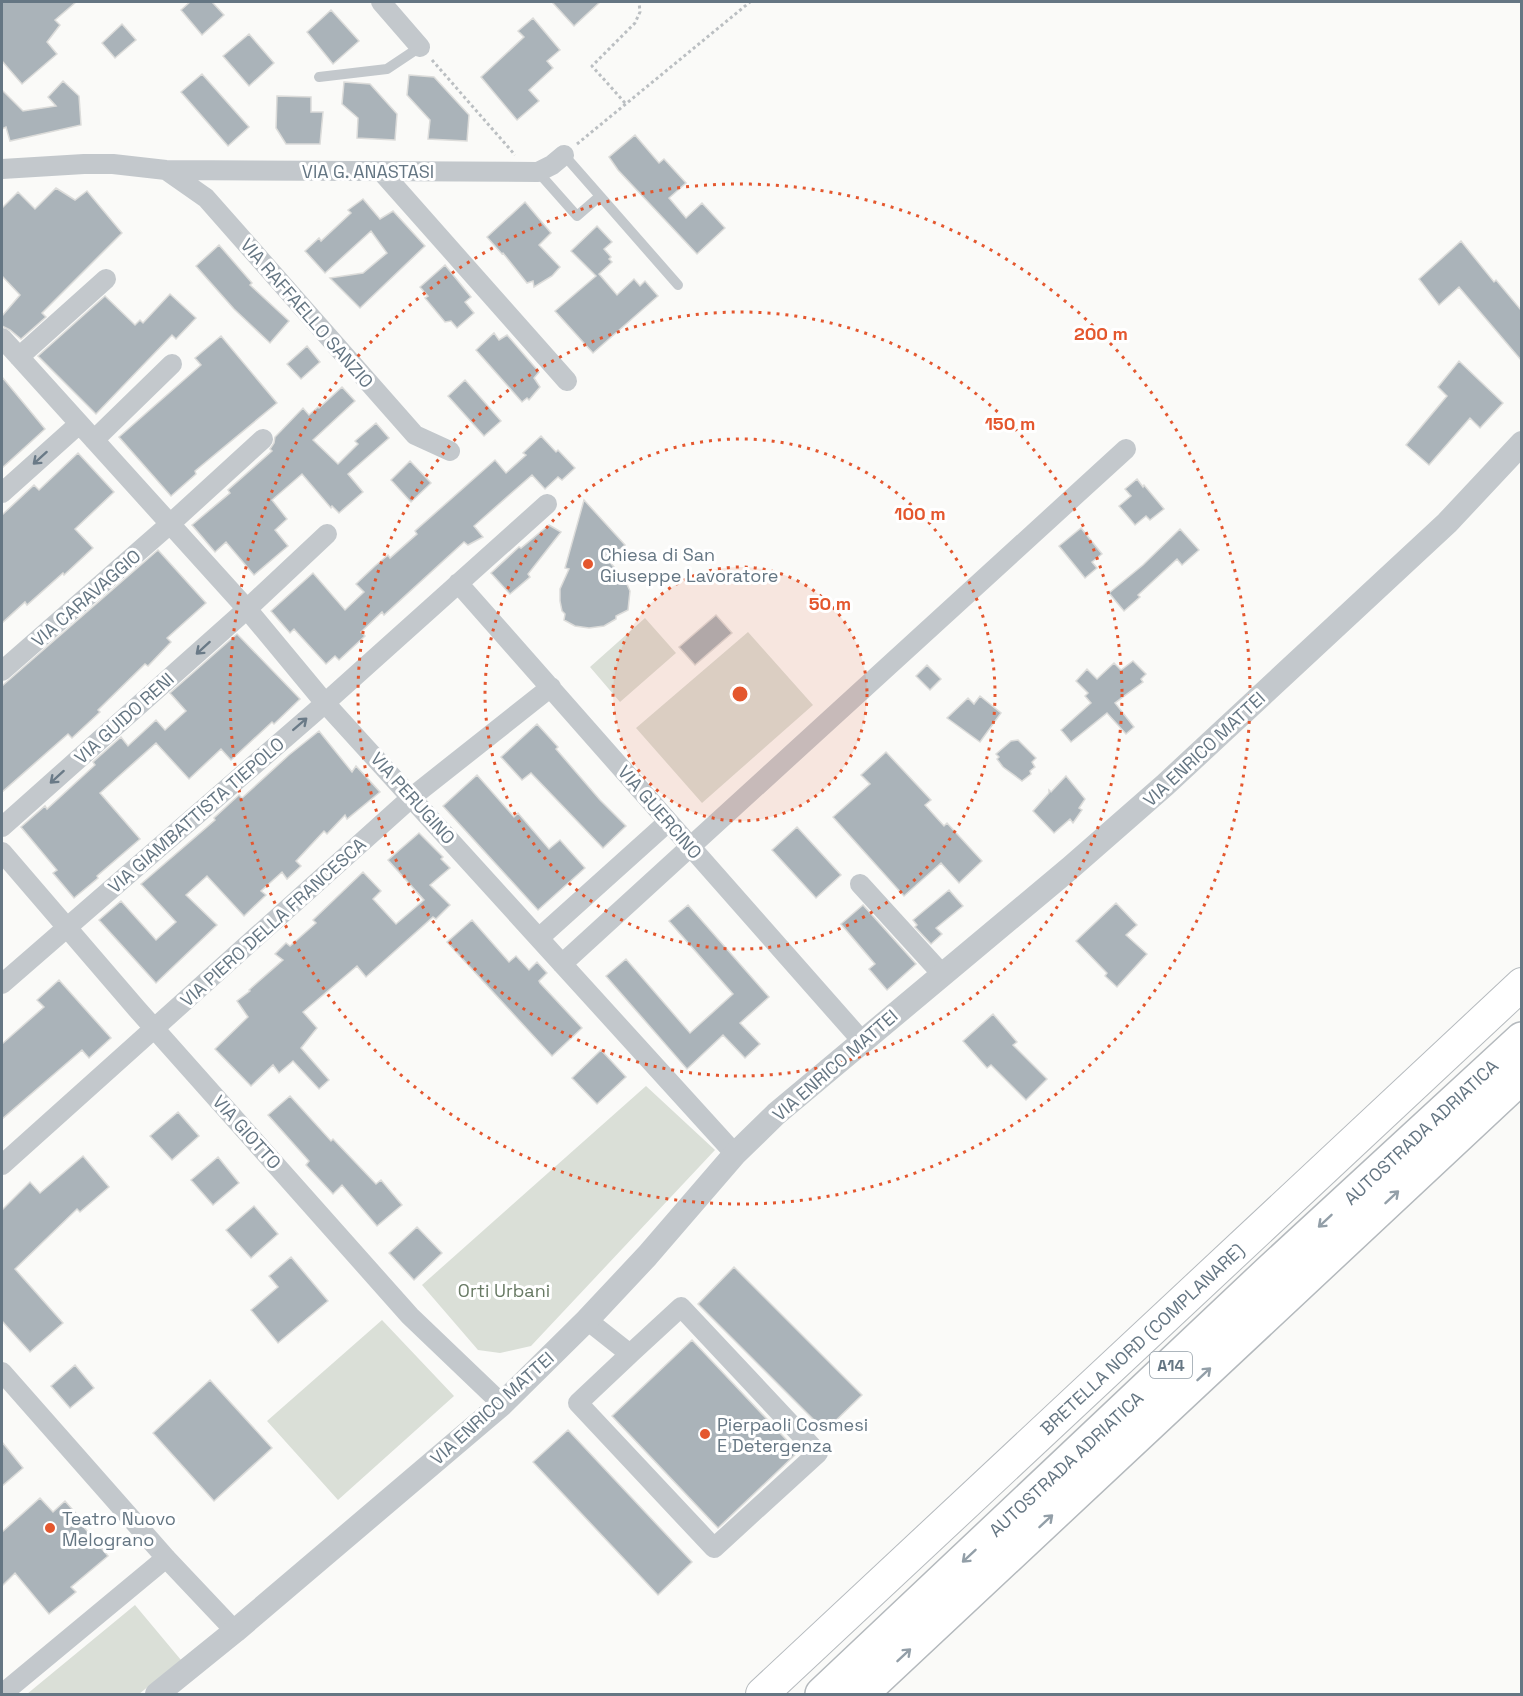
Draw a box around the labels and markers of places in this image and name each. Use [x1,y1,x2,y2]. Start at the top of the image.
place label: Chiesa di San Giuseppe Lavoratore [600,543,779,587]
marker: Chiesa di San Giuseppe Lavoratore [581,557,595,571]
centre of rings [730,684,750,704]
place label: Pierpaoli Cosmesi E Detergenza [717,1413,868,1457]
marker: Pierpaoli Cosmesi E Detergenza [698,1427,712,1441]
place label: Teatro Nuovo Melograno [62,1507,176,1551]
marker: Teatro Nuovo Melograno [43,1521,57,1535]

